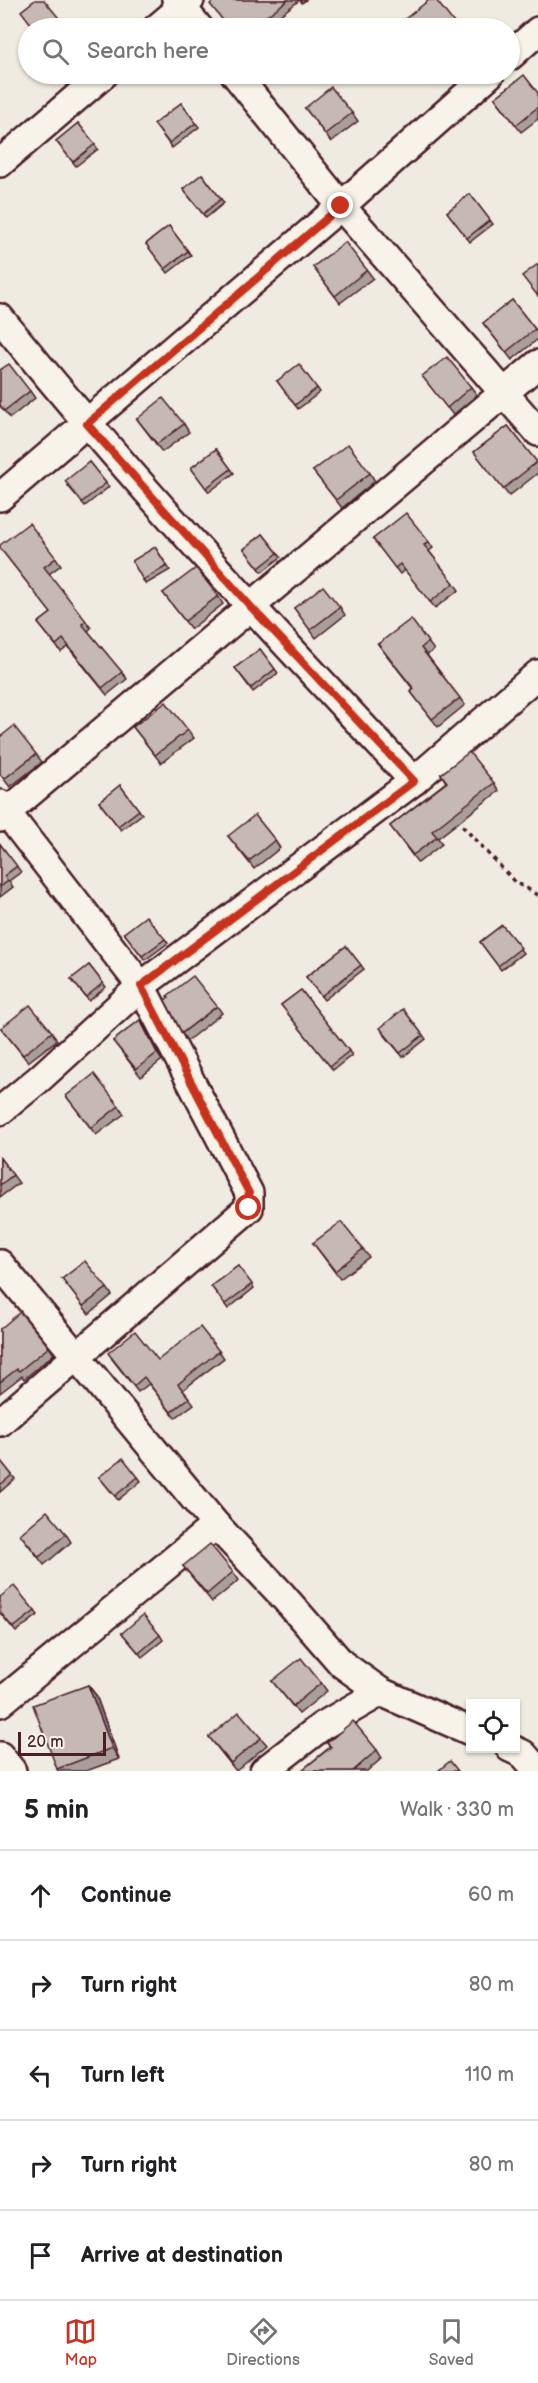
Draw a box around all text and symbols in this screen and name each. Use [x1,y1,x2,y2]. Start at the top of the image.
search box [18,18,520,84]
icon: search [39,35,72,68]
text: Search here [87,38,209,65]
route end [327,192,353,218]
route start [235,1194,261,1220]
map controls [466,1699,520,1753]
button: locate [466,1699,520,1753]
scale bar [18,1729,106,1756]
text: 20 m [27,1733,63,1752]
text: 5 min [24,1795,89,1826]
text: Walk · 330 m [400,1798,514,1822]
icon: ahead [24,1879,57,1912]
text: Continue [81,1882,171,1909]
text: 60 m [468,1883,514,1907]
icon: right [24,1969,57,2002]
text: Turn right [81,1972,177,1999]
text: 80 m [469,1973,514,1997]
icon: left [24,2059,57,2092]
text: Turn left [81,2062,165,2089]
text: 110 m [465,2063,514,2087]
icon: right [24,2149,57,2182]
text: Turn right [81,2152,177,2179]
text: 80 m [469,2153,514,2177]
icon: arrive [24,2239,57,2272]
text: Arrive at destination [81,2242,283,2269]
tab: Map [64,2315,97,2370]
tab: Directions [226,2315,300,2370]
tab: Saved [429,2315,474,2370]

